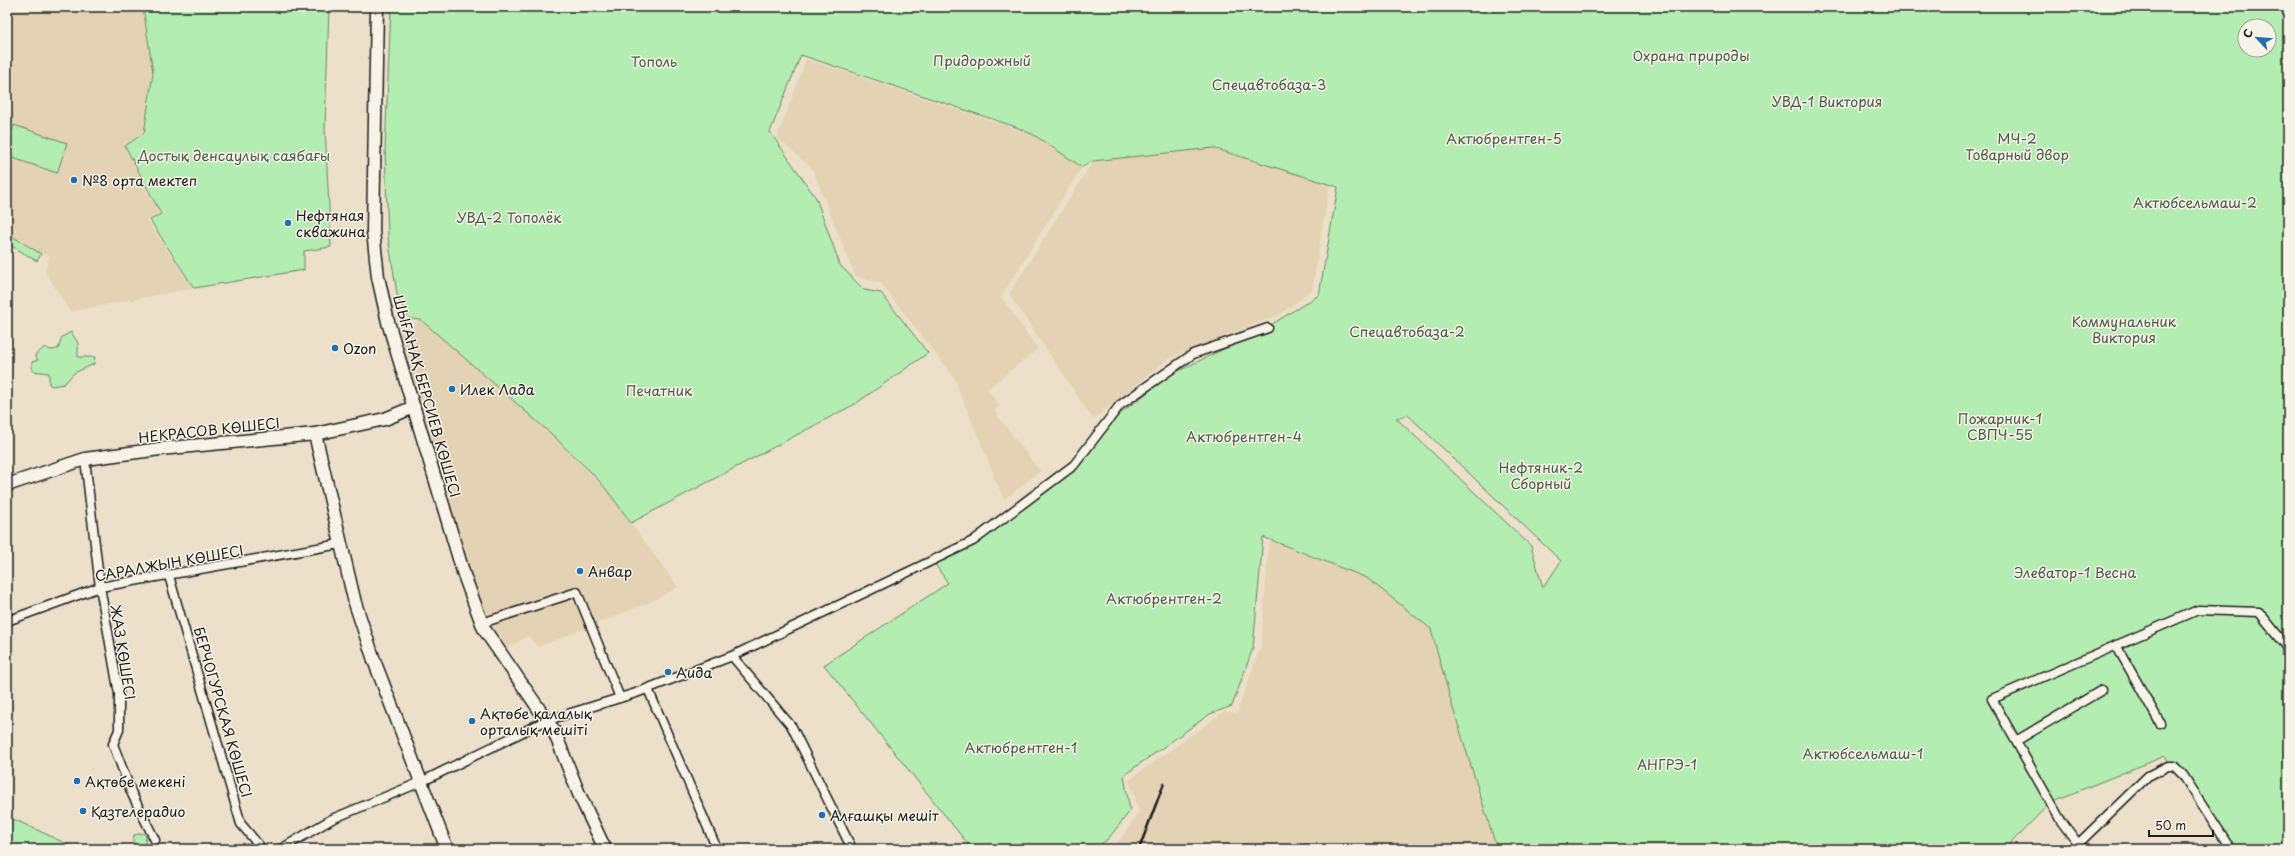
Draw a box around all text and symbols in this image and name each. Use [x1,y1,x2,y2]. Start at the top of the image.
north arrow [2237,18,2277,58]
text: С [2238,26,2257,41]
park label: Охрана природы [1632,45,1750,66]
park label: Придорожный [933,50,1031,71]
park label: Тополь [631,51,677,72]
park label: Спецавтобаза-3 [1212,74,1326,95]
park label: УВД-1 Виктория [1772,91,1882,112]
park label: Актюбрентген-5 [1446,128,1562,149]
park label: МЧ-2 Товарный двор [1965,128,2069,165]
park label: Достық денсаулық саябағы [137,145,330,166]
place label: №8 орта мектеп [82,170,197,191]
marker: №8 орта мектеп [69,175,79,185]
park label: Актюбсельмаш-2 [2133,192,2257,213]
place label: Нефтяная скважина [296,205,366,242]
park label: УВД-2 Тополёк [456,207,562,228]
marker: Нефтяная скважина [283,218,293,228]
street label: ШЫҒАНАҚ БЕРСИЕВ КӨШЕСІ [388,292,466,500]
park label: Коммунальник Виктория [2072,311,2177,348]
park label: Спецавтобаза-2 [1349,321,1465,342]
place label: Ozon [343,338,376,359]
marker: Ozon [330,343,340,353]
place label: Илек Лада [460,379,535,400]
park label: Печатник [626,380,693,401]
marker: Илек Лада [447,384,457,394]
park label: Пожарник-1 СВПЧ-55 [1958,408,2042,445]
street label: НЕКРАСОВ КӨШЕСІ [137,412,281,448]
park label: Актюбрентген-4 [1186,426,1302,447]
park label: Нефтяник-2 Сборный [1499,457,1583,494]
street label: САРАЛЖЫН КӨШЕСІ [93,540,245,586]
place label: Анвар [588,561,632,582]
park label: Элеватор-1 Весна [2014,562,2137,583]
marker: Анвар [575,566,585,576]
park label: Актюбрентген-2 [1106,588,1222,609]
street label: ЖАЗ КӨШЕСІ [105,603,141,701]
street label: БЕРЧОГУРСКАЯ КӨШЕСІ [189,624,257,800]
place label: Аида [676,662,712,683]
marker: Аида [663,667,673,677]
place label: Ақтөбе қалалық орталық мешіті [480,703,593,740]
marker: Ақтөбе қалалық орталық мешіті [467,716,477,726]
park label: Актюбрентген-1 [965,737,1077,758]
park label: Актюбсельмаш-1 [1803,743,1923,764]
park label: АНГРЭ-1 [1637,754,1697,775]
place label: Ақтөбе мекені [85,771,185,792]
marker: Ақтөбе мекені [72,776,82,786]
place label: Қазтелерадио [91,801,185,822]
place label: Алғашқы мешіт [830,805,939,826]
marker: Қазтелерадио [78,806,88,816]
marker: Алғашқы мешіт [817,810,827,820]
scale bar [2149,812,2213,838]
text: 50 m [2155,816,2186,834]

